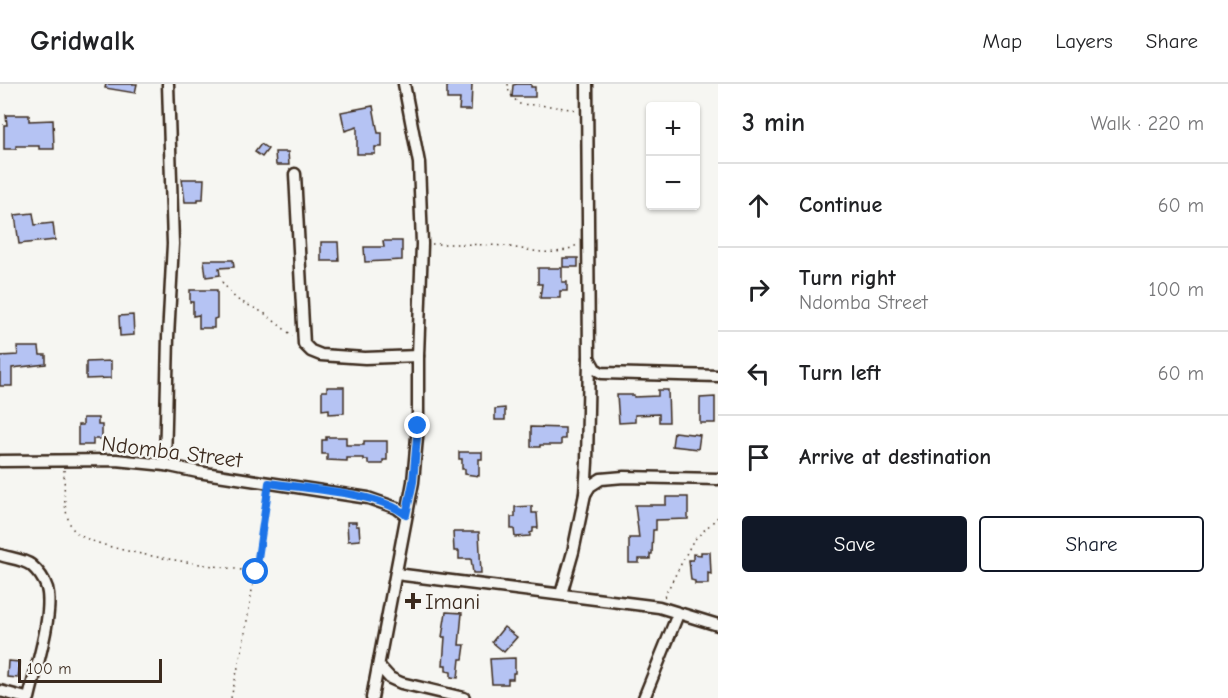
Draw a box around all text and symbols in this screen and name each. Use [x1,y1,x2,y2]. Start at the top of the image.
text: Gridwalk [30,25,134,57]
text: Map [983,29,1022,53]
text: Layers [1055,29,1113,53]
text: Share [1146,29,1198,53]
map controls [646,102,700,210]
button: + [646,102,700,156]
text: 3 min [742,108,805,138]
text: Walk · 220 m [1090,112,1204,135]
button: − [646,156,700,210]
icon: ahead [742,189,775,222]
text: Continue [799,192,882,218]
text: 60 m [1158,194,1204,217]
text: Turn right [799,265,896,291]
icon: right [742,273,775,306]
text: 100 m [1149,278,1204,301]
text: Ndomba Street [799,291,928,314]
icon: left [742,357,775,390]
text: Turn left [799,360,881,386]
text: 60 m [1158,362,1204,385]
route end [404,412,430,438]
street label: Ndomba Street [100,430,244,474]
icon: arrive [742,441,775,474]
text: Arrive at destination [799,444,991,470]
button: Save [742,516,967,572]
button: Share [979,516,1204,572]
route start [242,558,268,584]
place label: Imani [425,589,480,615]
marker: Imani [406,594,420,608]
scale bar [18,656,162,684]
text: 100 m [27,660,71,678]

